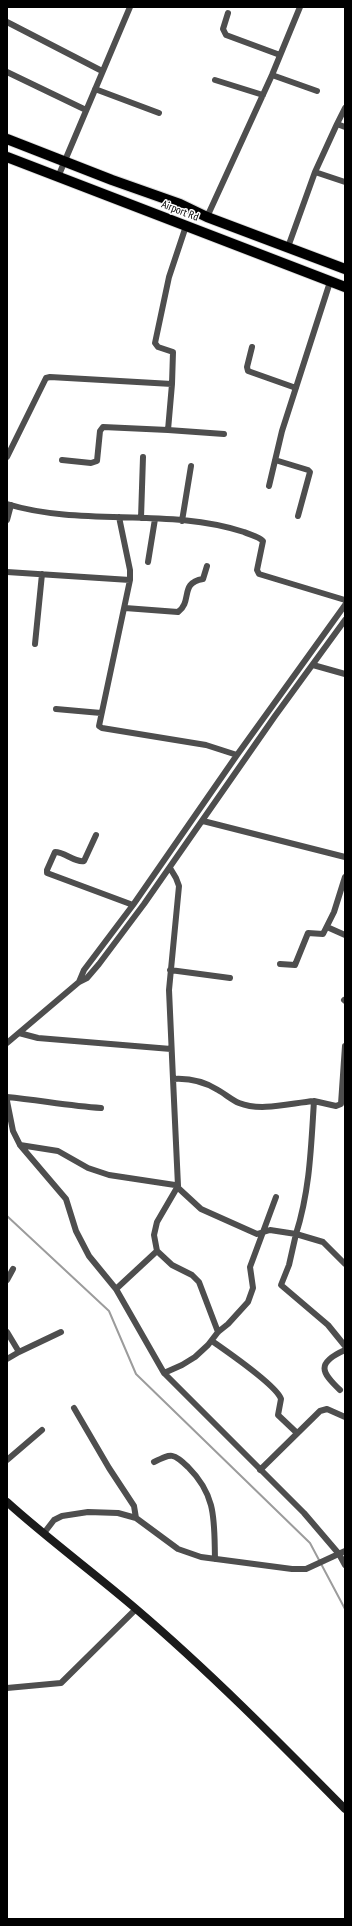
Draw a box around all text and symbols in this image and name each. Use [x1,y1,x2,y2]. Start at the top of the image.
street label: Airport Rd [160,198,200,224]

